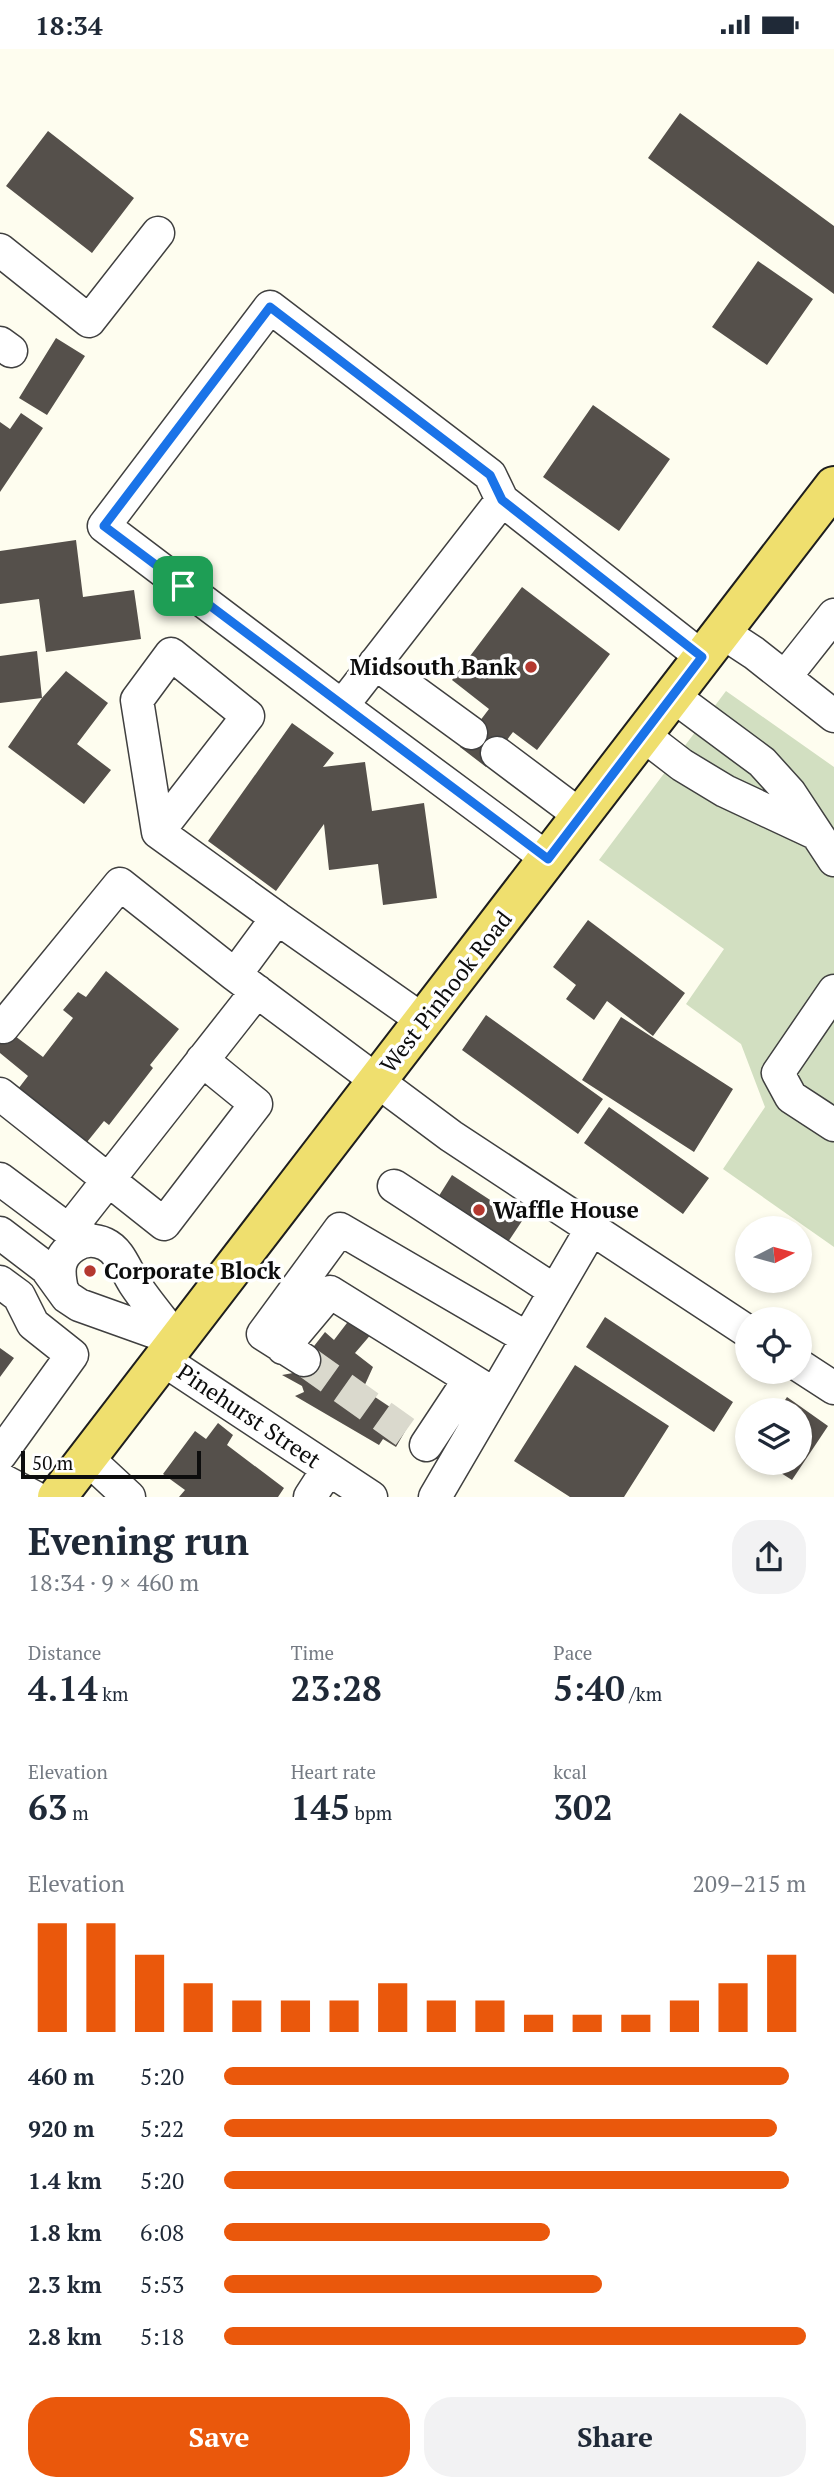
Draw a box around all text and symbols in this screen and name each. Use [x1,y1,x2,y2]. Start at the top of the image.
text: 18:34 [35,8,103,42]
pin [153,556,213,616]
icon: arrive [164,567,202,605]
place label: Midsouth Bank [350,651,518,682]
marker: Midsouth Bank [523,659,539,675]
street label: West Pinhook Road [373,904,519,1079]
place label: Waffle House [493,1194,639,1225]
marker: Waffle House [471,1202,487,1218]
north arrow [735,1216,812,1293]
map controls [735,1216,812,1475]
place label: Corporate Block [104,1255,282,1286]
marker: Corporate Block [82,1263,98,1279]
button: locate [735,1307,812,1384]
street label: Pinehurst Street [171,1356,327,1475]
button: layers [735,1398,812,1475]
scale bar [21,1448,201,1480]
text: 50 m [32,1450,73,1475]
text: Evening run [28,1516,249,1566]
button: share [732,1520,806,1594]
text: 18:34 · 9 × 460 m [28,1567,199,1598]
text: Distance [28,1640,101,1665]
text: Time [291,1640,334,1665]
text: Pace [553,1640,592,1665]
text: 4.14 [28,1665,98,1711]
text: 23:28 [291,1665,382,1711]
text: 5:40 [553,1665,625,1711]
text: km [98,1681,129,1706]
text: /km [625,1681,662,1706]
text: Elevation [28,1759,108,1784]
text: Heart rate [291,1759,376,1784]
text: kcal [553,1759,587,1784]
text: 63 [28,1784,68,1830]
text: 145 [291,1784,350,1830]
text: 302 [553,1784,613,1830]
text: m [68,1800,89,1825]
text: bpm [350,1800,392,1825]
text: Elevation [28,1868,125,1899]
text: 209–215 m [693,1868,806,1899]
text: 460 m [28,2061,94,2092]
text: 5:20 [140,2061,184,2092]
text: 920 m [28,2113,94,2144]
text: 5:22 [140,2113,184,2144]
text: 1.4 km [28,2165,102,2196]
text: 5:20 [140,2165,184,2196]
text: 1.8 km [28,2217,102,2248]
text: 6:08 [140,2217,184,2248]
text: 2.3 km [28,2269,102,2300]
text: 5:53 [140,2269,184,2300]
text: 2.8 km [28,2321,102,2352]
text: 5:18 [140,2321,184,2352]
button: Save [28,2397,410,2477]
button: Share [424,2397,806,2477]

